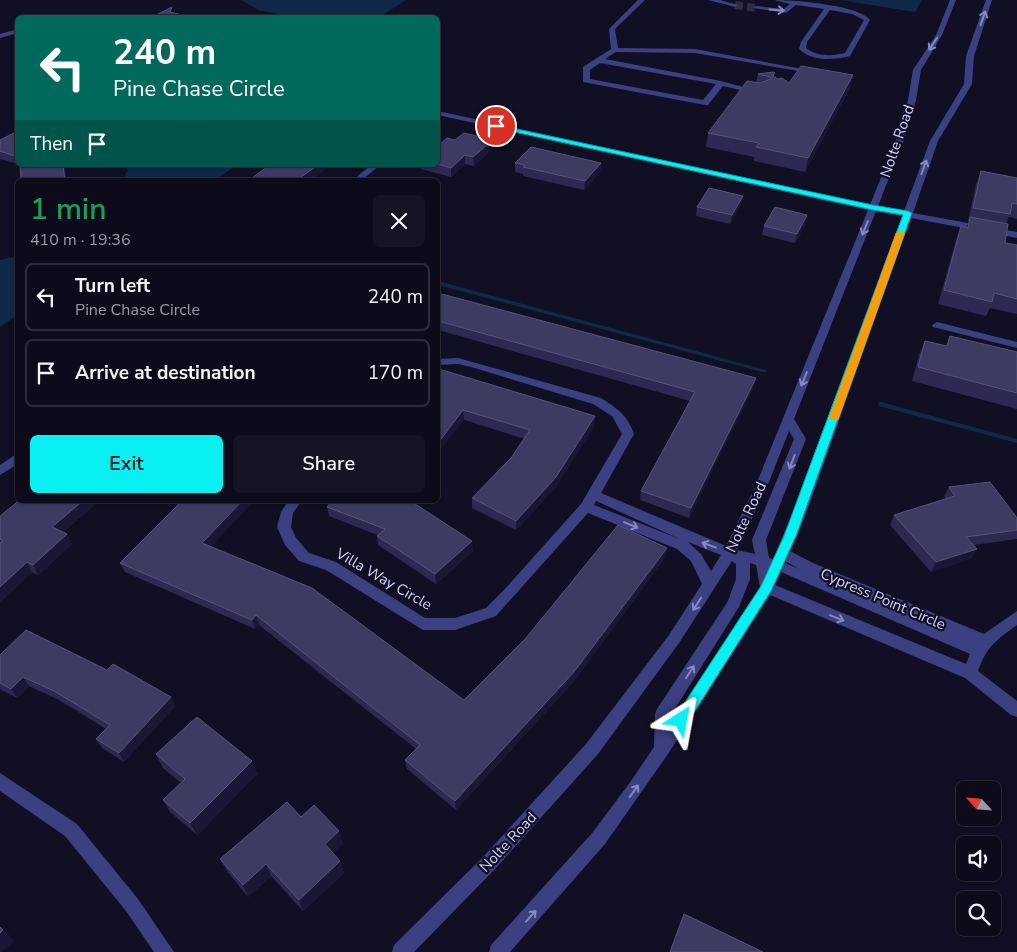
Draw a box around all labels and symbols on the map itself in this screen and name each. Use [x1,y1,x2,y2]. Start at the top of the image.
one-way arrow [769,6,785,15]
one-way arrow [979,11,988,26]
one-way arrow [928,37,938,51]
street label: Nolte Road [875,102,919,180]
pin [475,105,517,147]
one-way arrow [920,160,929,176]
one-way arrow [859,220,869,235]
one-way arrow [799,371,808,386]
one-way arrow [786,454,796,469]
street label: Nolte Road [721,478,771,556]
one-way arrow [623,520,638,530]
one-way arrow [702,540,717,549]
street label: Villa Way Circle [331,543,436,615]
street label: Cypress Point Circle [817,564,949,634]
one-way arrow [692,597,703,611]
one-way arrow [829,614,845,623]
one-way arrow [685,666,695,680]
position arrow [654,693,706,745]
north arrow [956,781,1001,826]
one-way arrow [629,784,639,798]
street label: Nolte Road [475,808,541,876]
one-way arrow [525,909,536,922]

